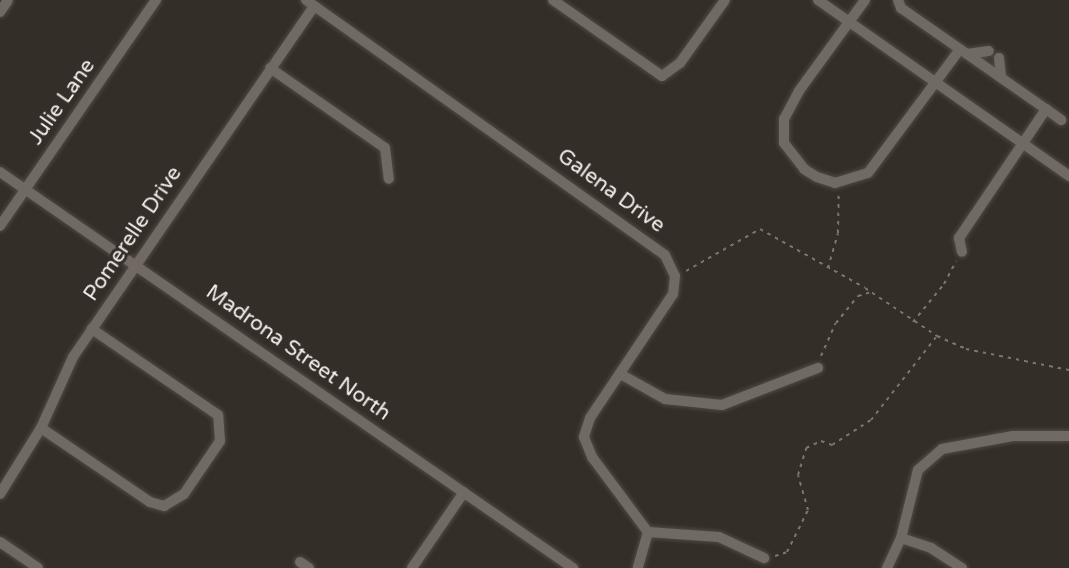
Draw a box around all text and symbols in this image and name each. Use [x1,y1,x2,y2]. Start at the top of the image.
street label: Julie Lane [23,54,101,150]
street label: Galena Drive [552,144,670,238]
street label: Pomerelle Drive [79,162,187,306]
street label: Madrona Street North [201,280,395,426]

